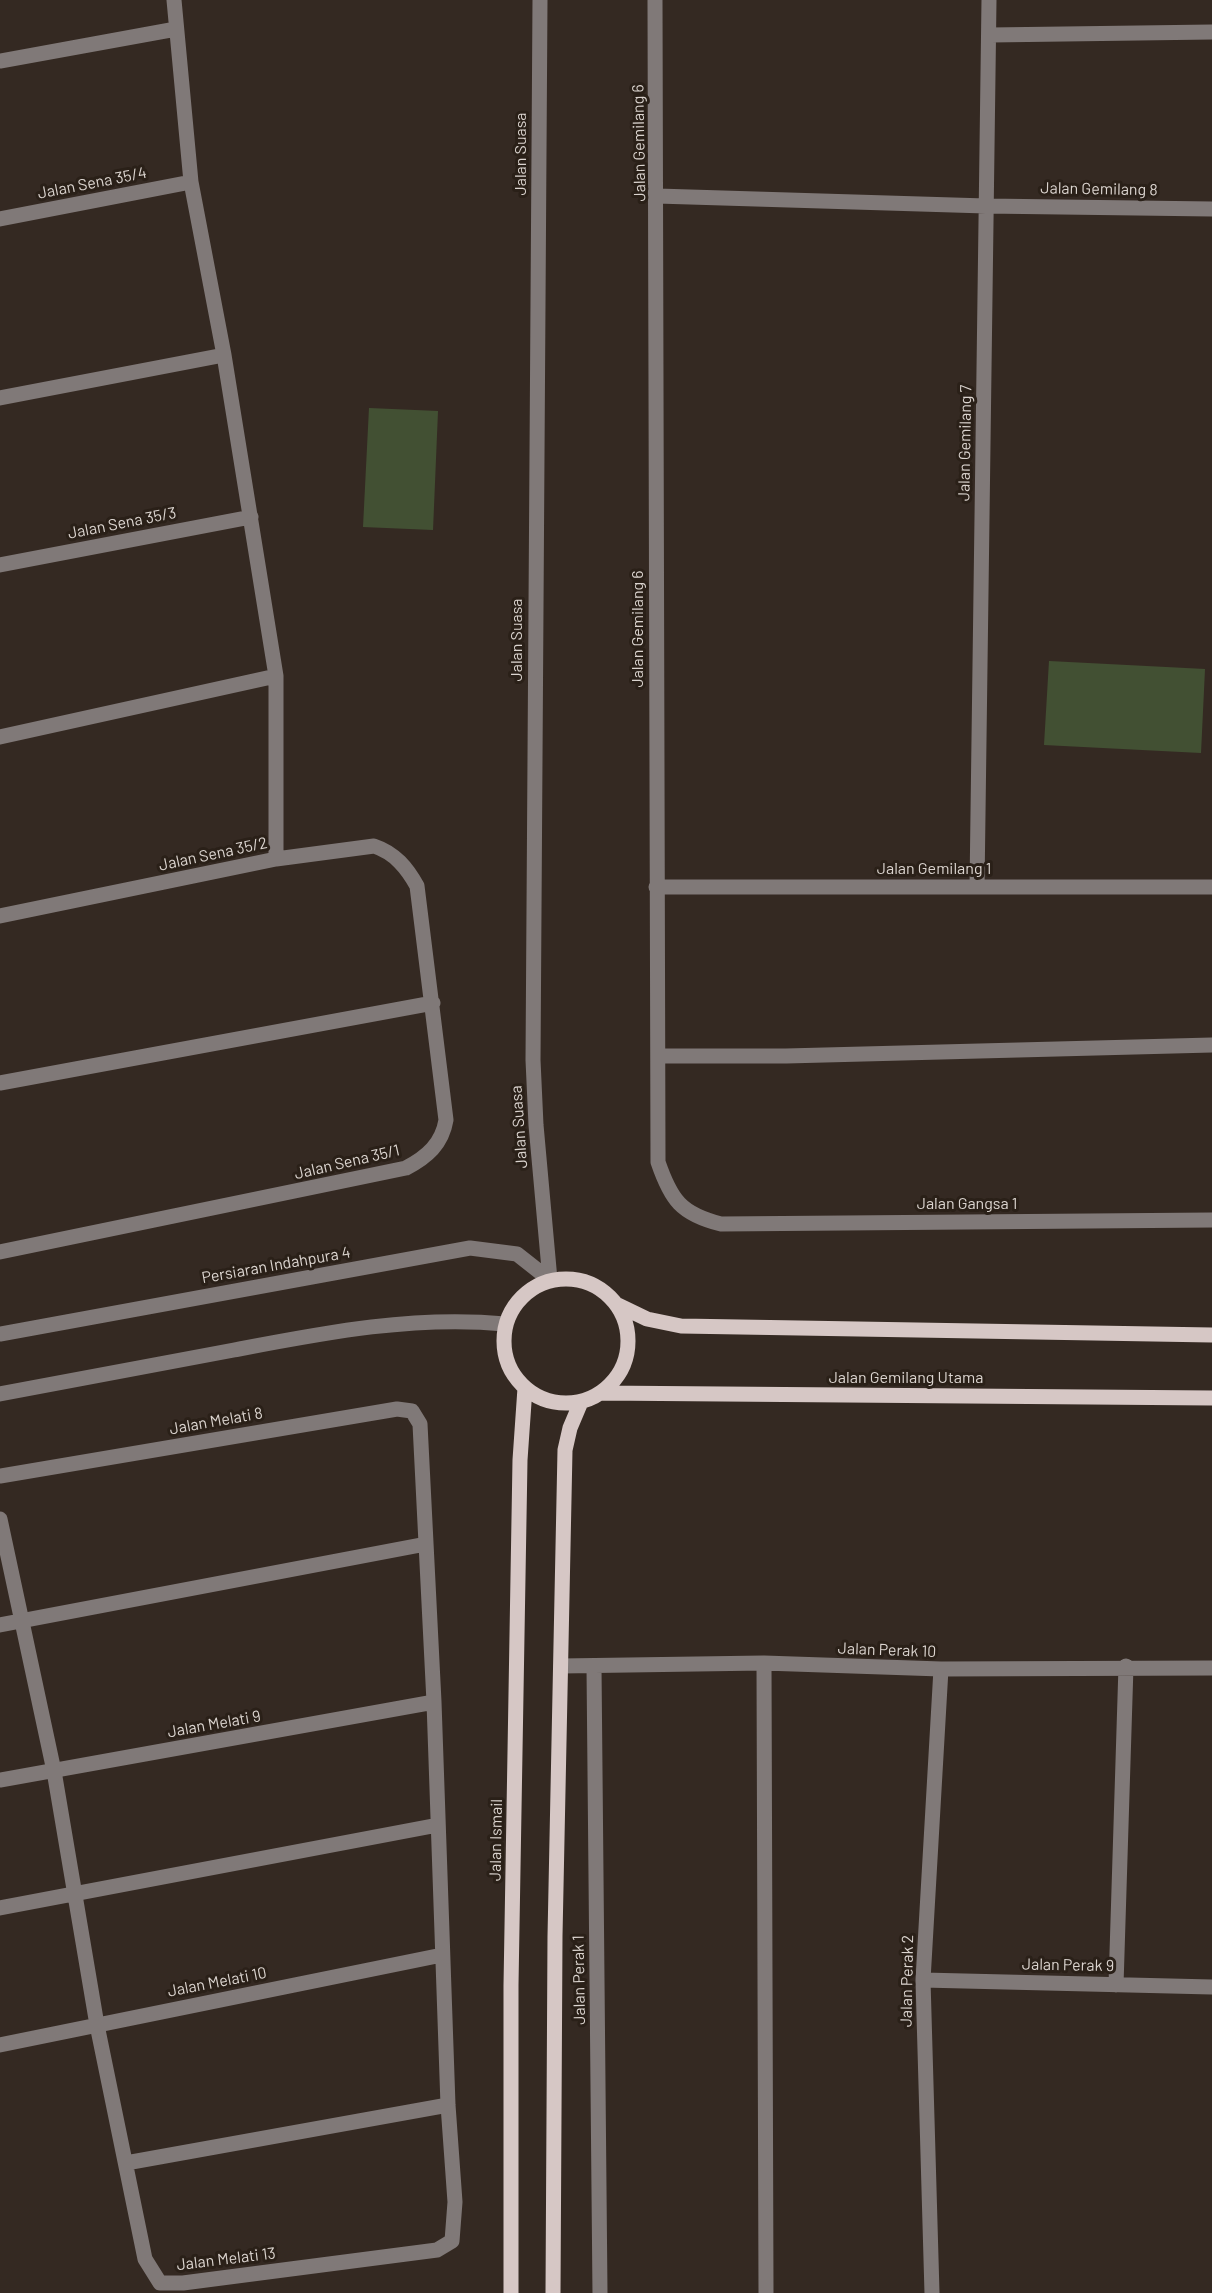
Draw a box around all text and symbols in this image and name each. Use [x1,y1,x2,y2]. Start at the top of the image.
street label: Jalan Gemilang 6 [628,84,650,202]
street label: Jalan Suasa [511,112,531,196]
street label: Jalan Sena 35/4 [36,163,148,203]
street label: Jalan Gemilang 8 [1040,178,1158,200]
street label: Jalan Gemilang 7 [954,385,976,501]
street label: Jalan Sena 35/3 [66,503,178,543]
street label: Jalan Gemilang 6 [628,570,648,688]
street label: Jalan Suasa [507,598,527,682]
street label: Jalan Sena 35/2 [157,833,269,875]
street label: Jalan Gemilang 1 [877,859,991,879]
street label: Jalan Suasa [507,1085,531,1169]
street label: Jalan Sena 35/1 [293,1141,401,1183]
street label: Jalan Gangsa 1 [917,1194,1017,1214]
street label: Persiaran Indahpura 4 [200,1242,352,1288]
street label: Jalan Gemilang Utama [829,1368,983,1388]
street label: Jalan Melati 8 [168,1403,264,1439]
street label: Jalan Perak 10 [837,1639,937,1661]
street label: Jalan Melati 9 [166,1706,262,1742]
street label: Jalan Ismail [486,1799,506,1881]
street label: Jalan Perak 1 [569,1935,589,2025]
street label: Jalan Perak 2 [897,1935,917,2027]
street label: Jalan Perak 9 [1022,1955,1114,1975]
street label: Jalan Melati 10 [166,1963,268,2001]
street label: Jalan Melati 13 [175,2243,277,2275]

